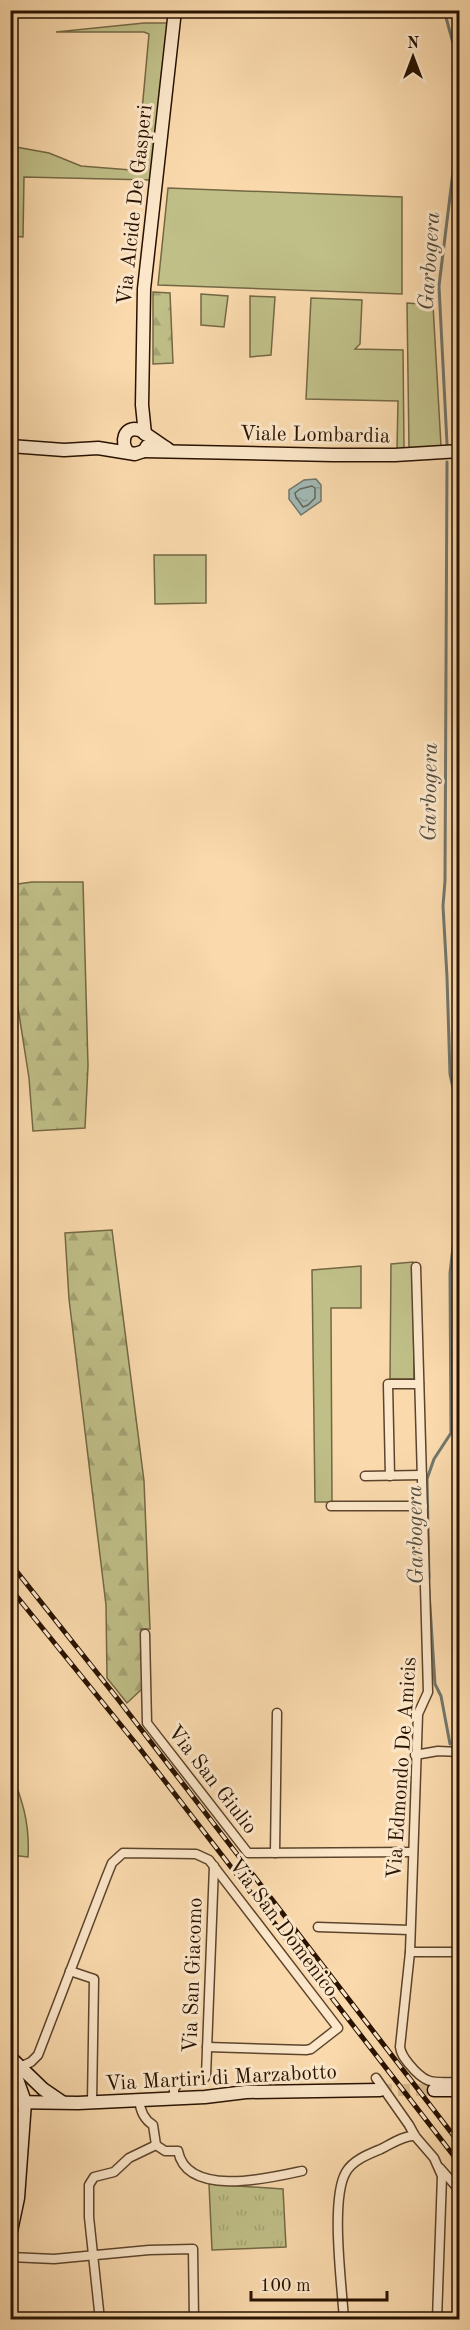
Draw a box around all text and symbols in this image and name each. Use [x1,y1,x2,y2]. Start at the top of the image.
north arrow [383,27,443,87]
text: N [407,36,420,52]
street label: Via Alcide De Gasperi [115,104,156,307]
water label: Garbogera [416,211,444,311]
street label: Viale Lombardia [240,424,390,447]
water label: Garbogera [418,742,442,842]
water label: Garbogera [404,1485,428,1585]
street label: Via Edmondo De Amicis [384,1656,421,1880]
street label: Via San Giulio [163,1722,261,1838]
street label: Via San Domenico [224,1855,342,2001]
street label: Via San Giacomo [180,1897,207,2053]
street label: Via Martiri di Marzabotto [105,2062,337,2095]
scale bar [251,2264,388,2302]
text: 100 m [260,2277,311,2295]

